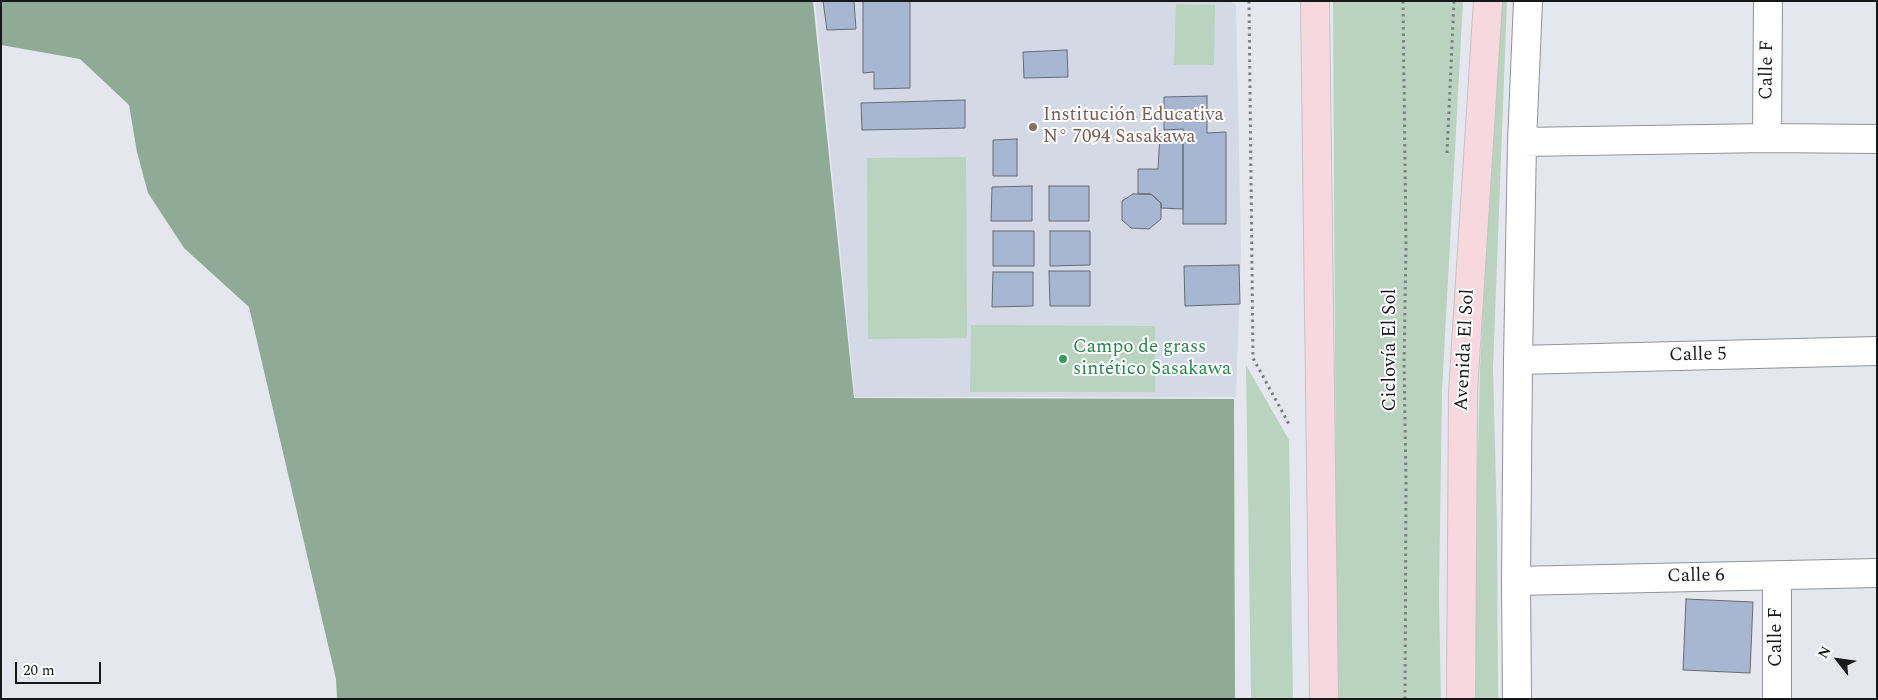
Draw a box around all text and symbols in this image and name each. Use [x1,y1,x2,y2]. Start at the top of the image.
street label: Calle F [1756,40,1780,100]
place label: Institución Educativa N° 7094 Sasakawa [1043,105,1224,149]
marker: Institución Educativa N° 7094 Sasakawa [1027,121,1039,133]
street label: Avenida El Sol [1451,288,1481,412]
street label: Ciclovía El Sol [1380,289,1402,411]
place label: Campo de grass sintético Sasakawa [1073,337,1231,381]
street label: Calle 5 [1669,344,1727,368]
marker: Campo de grass sintético Sasakawa [1057,353,1069,365]
street label: Calle 6 [1667,565,1725,589]
street label: Calle F [1766,607,1788,667]
north arrow [1813,635,1863,685]
text: N [1813,642,1837,662]
scale bar [18,652,104,684]
text: 20 m [23,659,55,682]

